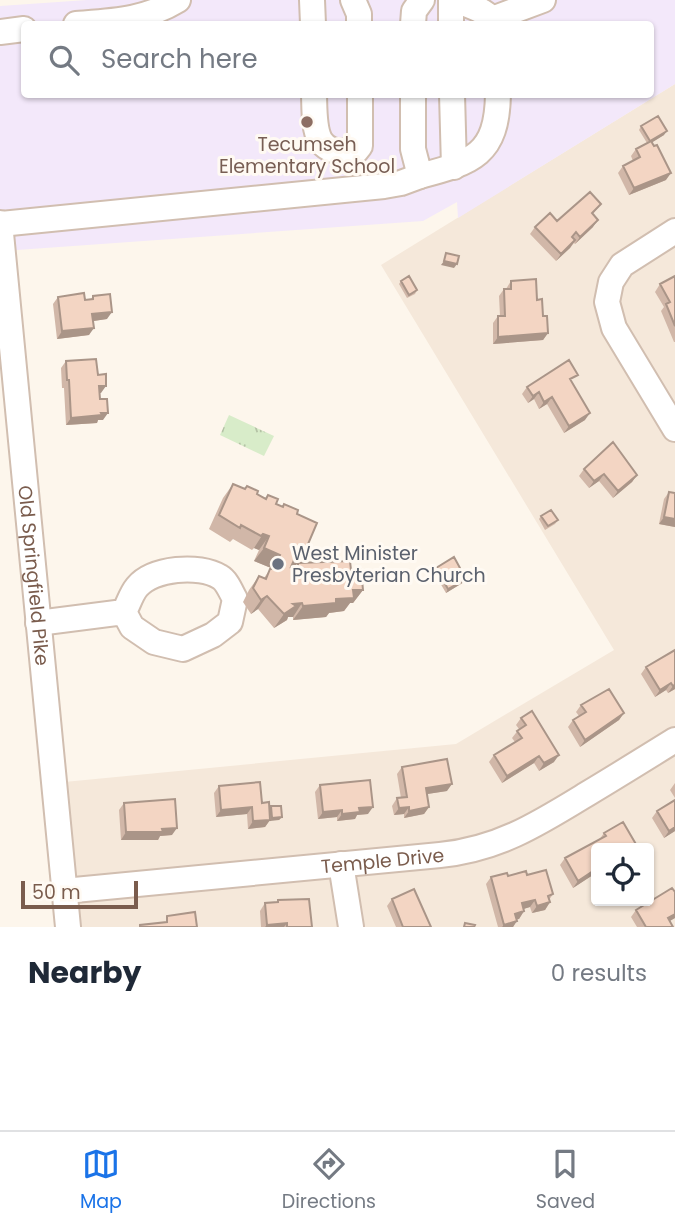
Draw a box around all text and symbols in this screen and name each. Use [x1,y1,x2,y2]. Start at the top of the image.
search box [21,21,654,98]
icon: search [45,41,83,79]
text: Search here [101,41,258,77]
marker: Tecumseh Elementary School [299,114,315,130]
place label: Tecumseh Elementary School [219,131,395,180]
street label: Old Springfield Pike [12,484,56,667]
place label: West Minister Presbyterian Church [292,540,486,589]
marker: West Minister Presbyterian Church [270,556,286,572]
street label: Temple Drive [320,841,445,880]
map controls [591,843,654,906]
button: locate [591,843,654,906]
scale bar [21,878,138,910]
text: 50 m [32,879,81,906]
text: Nearby [28,951,142,994]
text: 0 results [551,957,647,989]
tab: Map [80,1145,122,1216]
tab: Directions [282,1145,376,1216]
tab: Saved [536,1145,595,1216]

